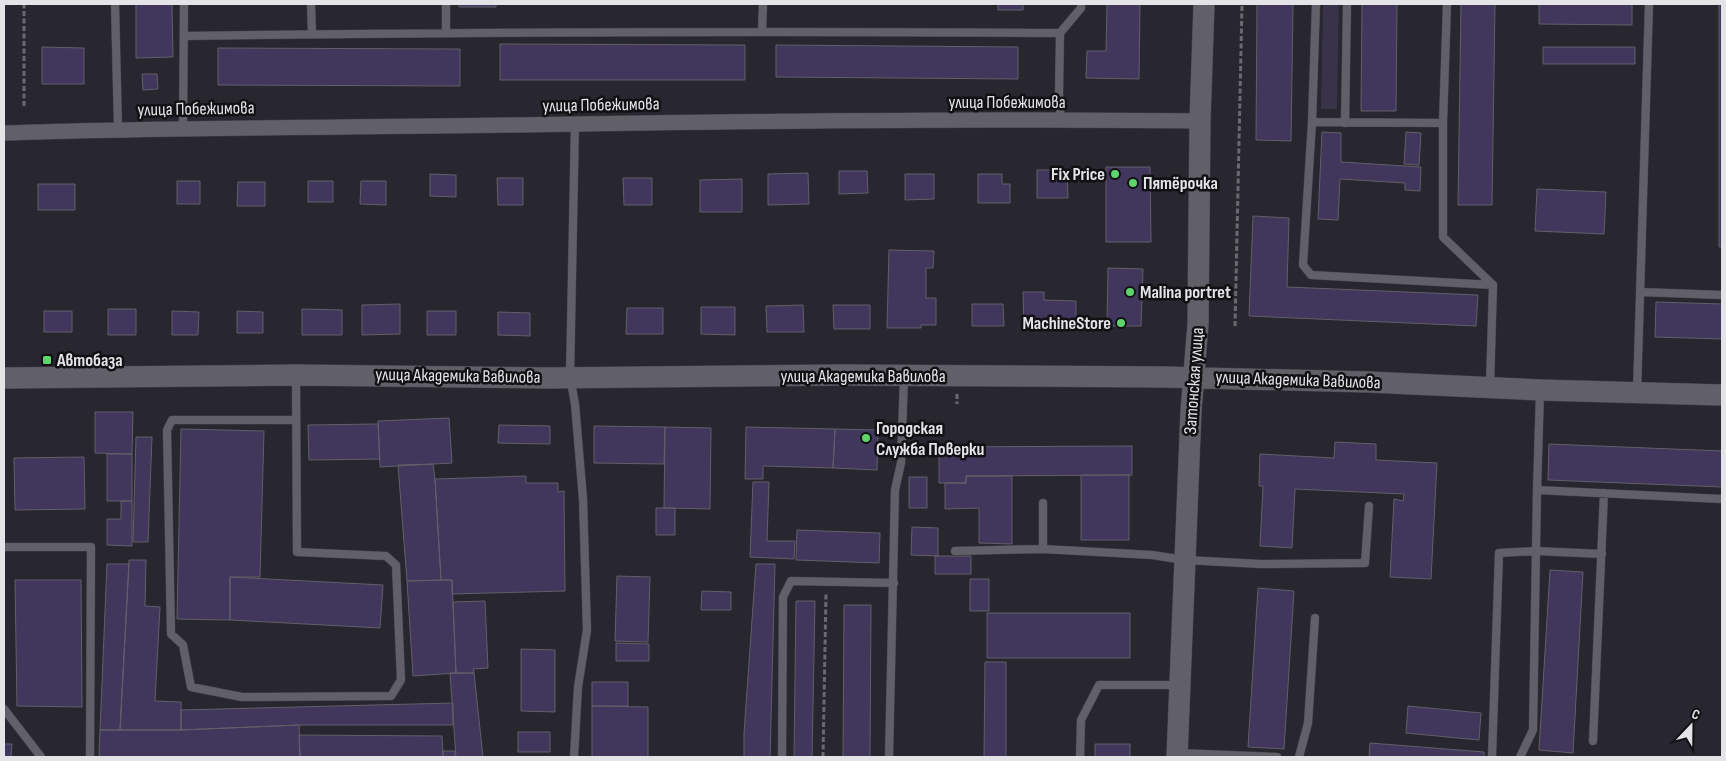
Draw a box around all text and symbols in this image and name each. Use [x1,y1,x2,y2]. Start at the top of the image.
street label: улица Побежимова [948,92,1066,113]
street label: улица Побежимова [542,93,660,117]
street label: улица Побежимова [137,97,255,121]
place label: Fix Price [1051,164,1105,185]
marker: Fix Price [1109,168,1121,180]
place label: Пятёрочка [1143,173,1218,194]
marker: Пятёрочка [1127,177,1139,189]
place label: Malina portret [1140,282,1231,303]
marker: Malina portret [1124,286,1136,298]
place label: MachineStore [1022,313,1111,334]
marker: MachineStore [1115,317,1127,329]
street label: Затонская улица [1180,327,1208,435]
place label: Автобаза [56,350,123,371]
marker: Автобаза [41,354,53,366]
street label: улица Академика Вавилова [375,364,541,388]
street label: улица Академика Вавилова [780,366,946,387]
street label: улица Академика Вавилова [1215,367,1381,393]
place label: Городская Служба Поверки [876,418,985,460]
marker: Городская Служба Поверки [860,432,872,444]
north arrow [1666,701,1716,751]
text: С [1689,705,1702,724]

